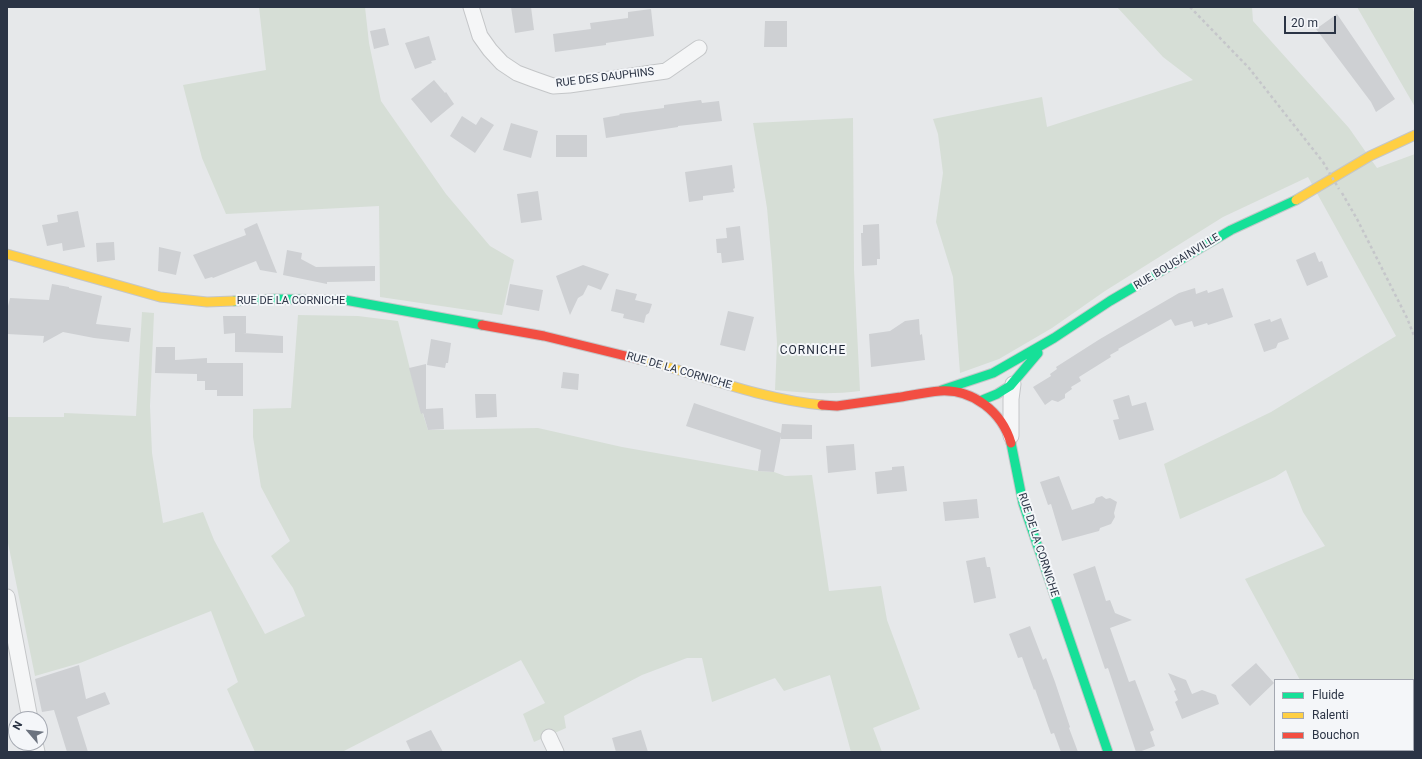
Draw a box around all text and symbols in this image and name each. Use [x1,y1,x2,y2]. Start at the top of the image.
scale bar [1286,8,1338,34]
text: 20 m [1291,16,1318,30]
street label: RUE DES DAUPHINS [555,65,655,91]
street label: RUE BOUGAINVILLE [1132,231,1222,293]
street label: RUE DE LA CORNICHE [237,294,345,308]
district label: CORNICHE [780,344,846,358]
street label: RUE DE LA CORNICHE [625,350,733,392]
street label: RUE DE LA CORNICHE [1015,491,1061,599]
legend [1274,679,1414,751]
text: Fluide [1312,688,1344,702]
text: Ralenti [1312,708,1349,722]
north arrow [8,711,48,751]
text: N [10,719,25,732]
text: Bouchon [1312,728,1359,742]

